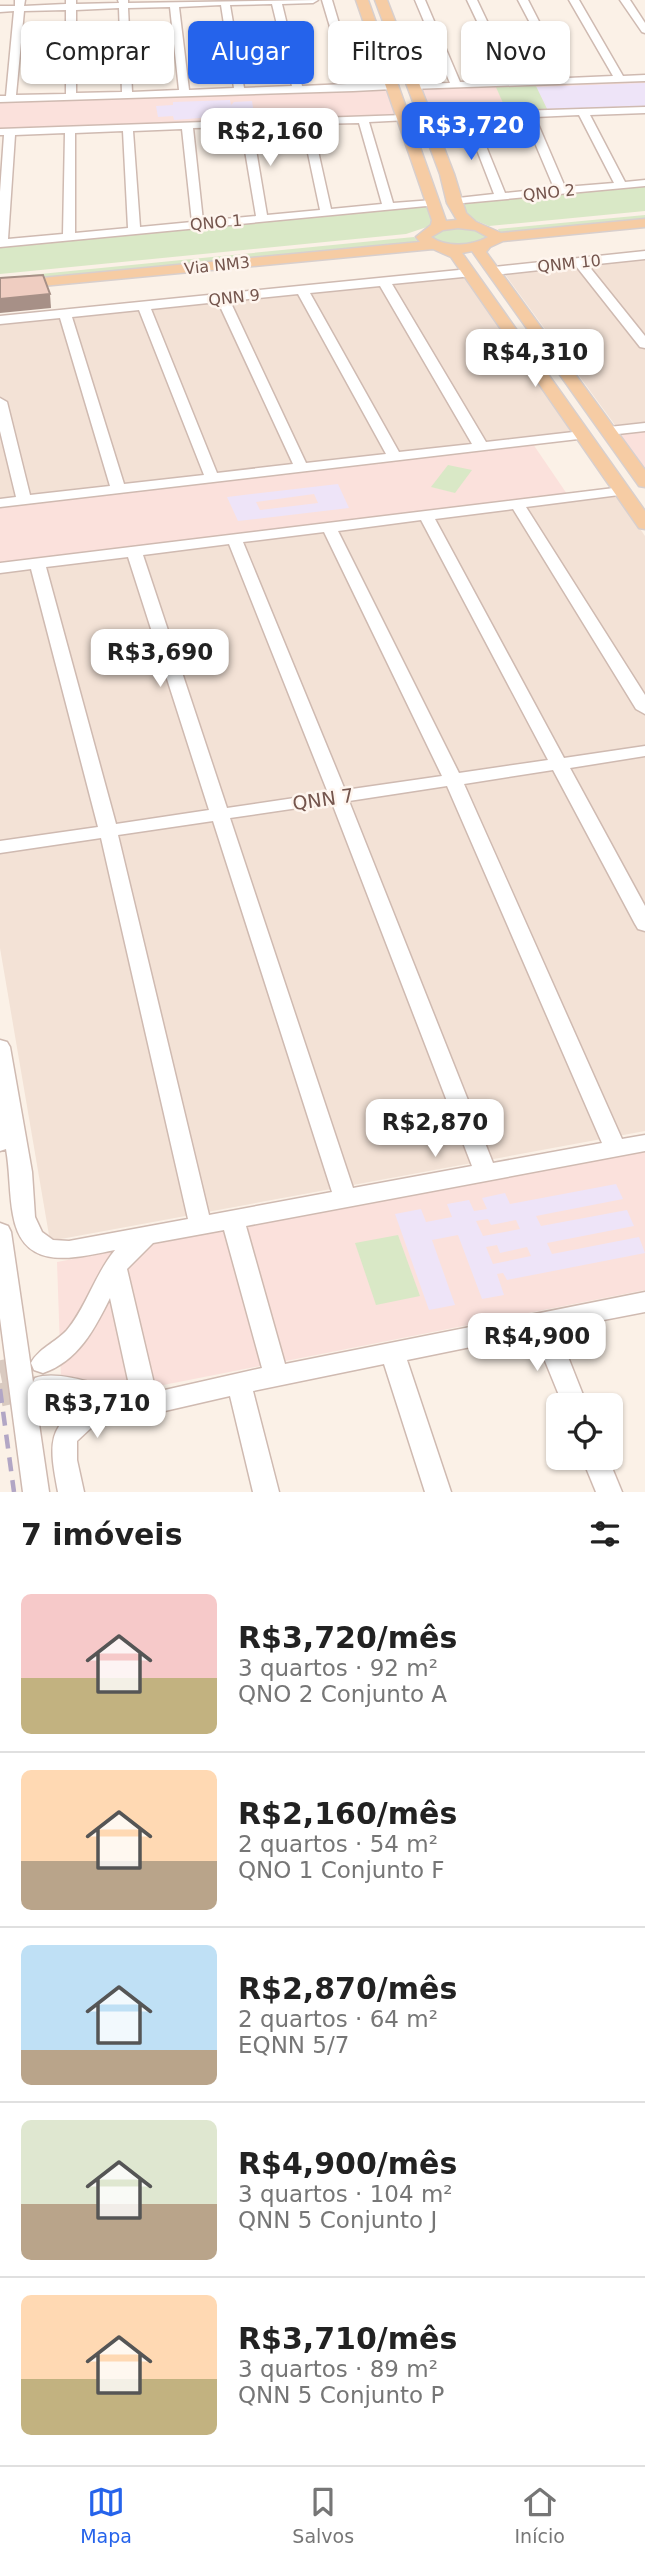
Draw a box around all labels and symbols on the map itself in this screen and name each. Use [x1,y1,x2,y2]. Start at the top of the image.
pin: R$3,720 [406,102,536,162]
pin: R$2,160 [205,108,335,168]
street label: QNO 2 [522,180,576,205]
street label: QNO 1 [189,211,243,234]
street label: QNM 10 [536,251,602,276]
street label: Via NM3 [183,253,251,278]
street label: QNN 9 [207,285,261,310]
pin: R$4,310 [470,330,600,389]
pin: R$3,690 [95,630,225,689]
street label: QNN 7 [291,784,355,814]
pin: R$2,870 [370,1100,500,1159]
pin: R$4,900 [472,1314,602,1373]
pin: R$3,710 [32,1380,162,1440]

